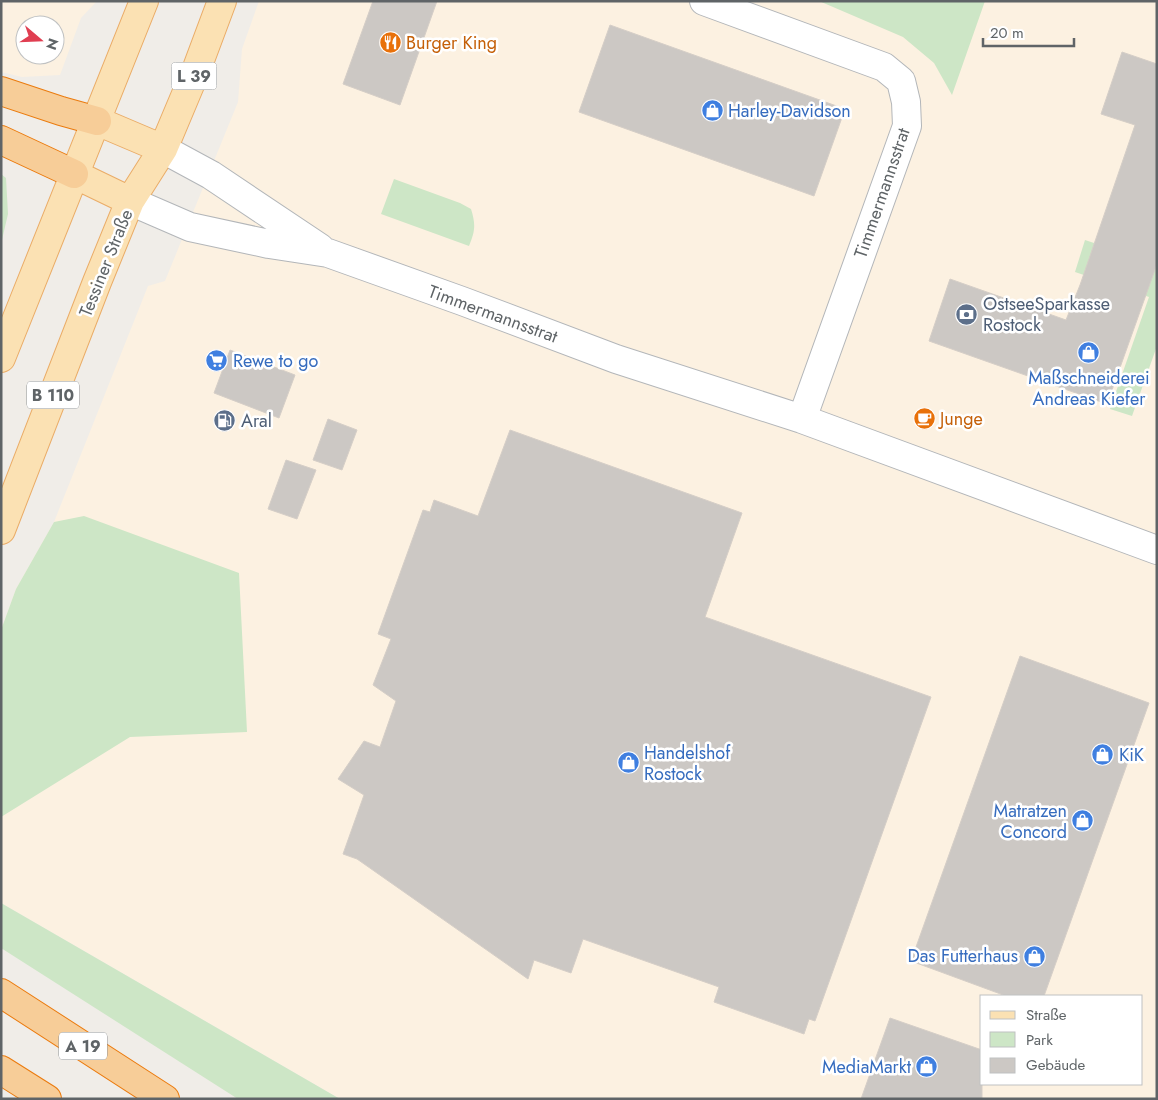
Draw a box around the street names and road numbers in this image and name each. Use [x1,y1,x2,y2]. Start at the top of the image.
road number: L 39 [172,62,216,90]
street label: Timmermannsstrat [848,124,917,262]
street label: Tessiner Straße [73,205,139,321]
street label: Timmermannsstrat [425,278,562,350]
road number: B 110 [27,382,79,408]
road number: A 19 [59,1032,107,1060]

